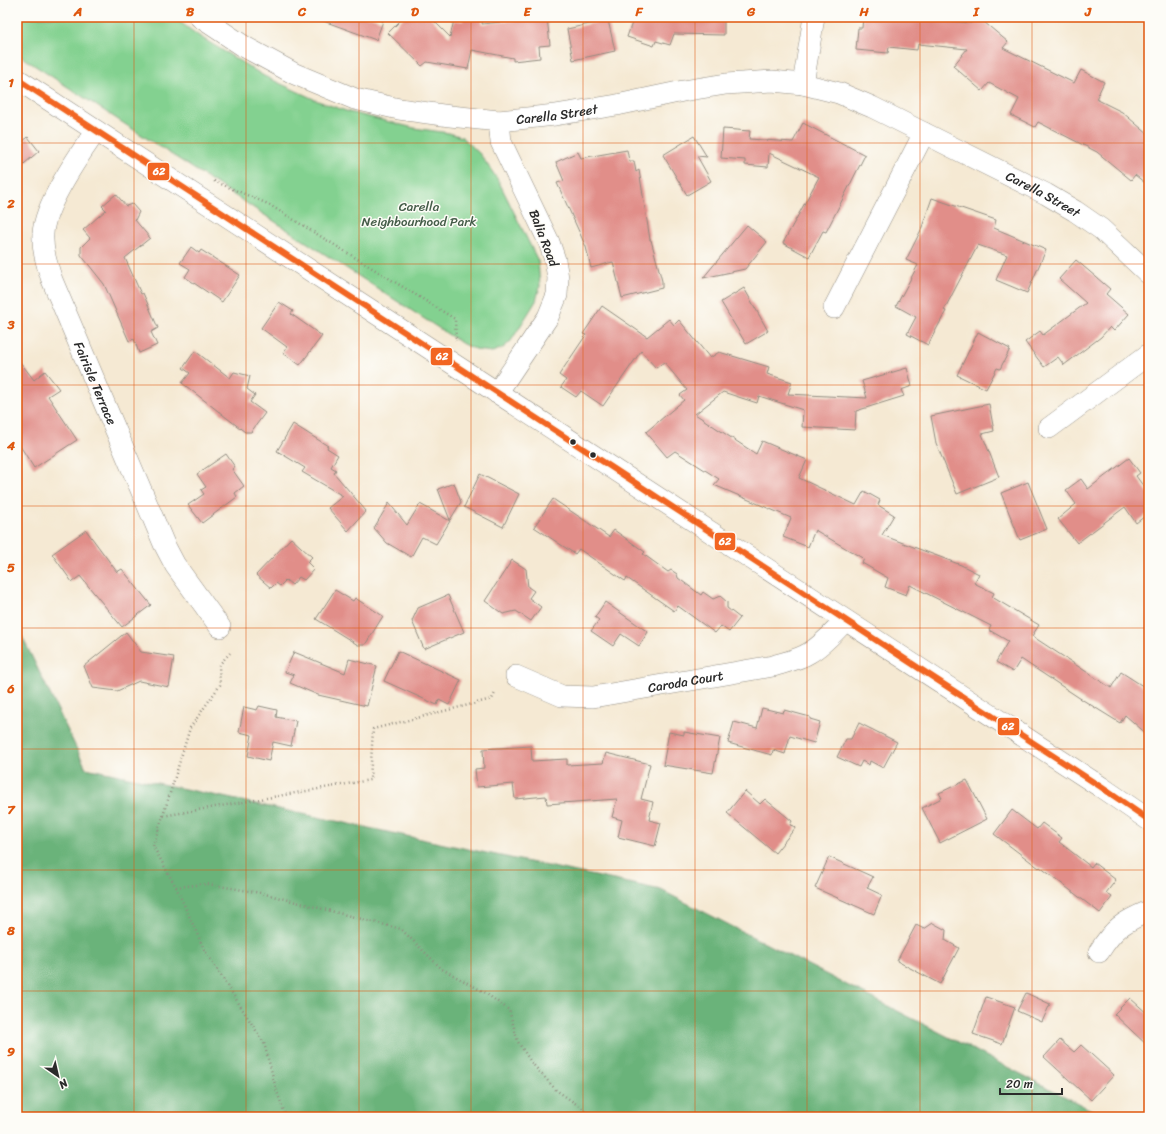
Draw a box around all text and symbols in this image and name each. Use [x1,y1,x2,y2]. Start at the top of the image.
text: A [73,0,82,23]
text: B [186,0,195,23]
text: C [297,0,307,23]
text: D [411,0,419,23]
text: E [523,0,532,23]
text: F [634,0,643,23]
text: G [746,0,756,23]
text: H [858,0,869,23]
text: I [972,0,980,23]
text: J [1084,0,1092,23]
text: 1 [8,71,14,94]
street label: Carella Street [515,97,600,131]
line badge: 62 [147,162,170,181]
text: 62 [152,162,166,181]
street label: Carella Street [1002,164,1086,224]
text: 2 [6,192,15,215]
park label: Carella Neighbourhood Park [361,195,477,233]
street label: Balia Road [523,206,566,271]
text: 3 [6,313,15,336]
street label: Fairisle Terrace [68,338,124,429]
line badge: 62 [430,347,453,366]
text: 62 [435,347,449,366]
text: 4 [6,434,16,457]
unlabelled marker [568,437,578,447]
unlabelled marker [588,450,598,460]
line badge: 62 [714,532,736,551]
text: 62 [718,532,732,551]
text: 5 [7,556,15,579]
street label: Caroda Court [646,663,725,699]
text: 6 [6,677,15,700]
line badge: 62 [997,717,1020,736]
text: 62 [1001,717,1015,736]
text: 7 [7,798,16,821]
text: 8 [6,919,15,942]
text: 9 [7,1040,15,1063]
north arrow [38,1056,78,1096]
scale bar [1000,1070,1062,1096]
text: N [55,1073,73,1094]
text: 20 m [1006,1073,1033,1095]

